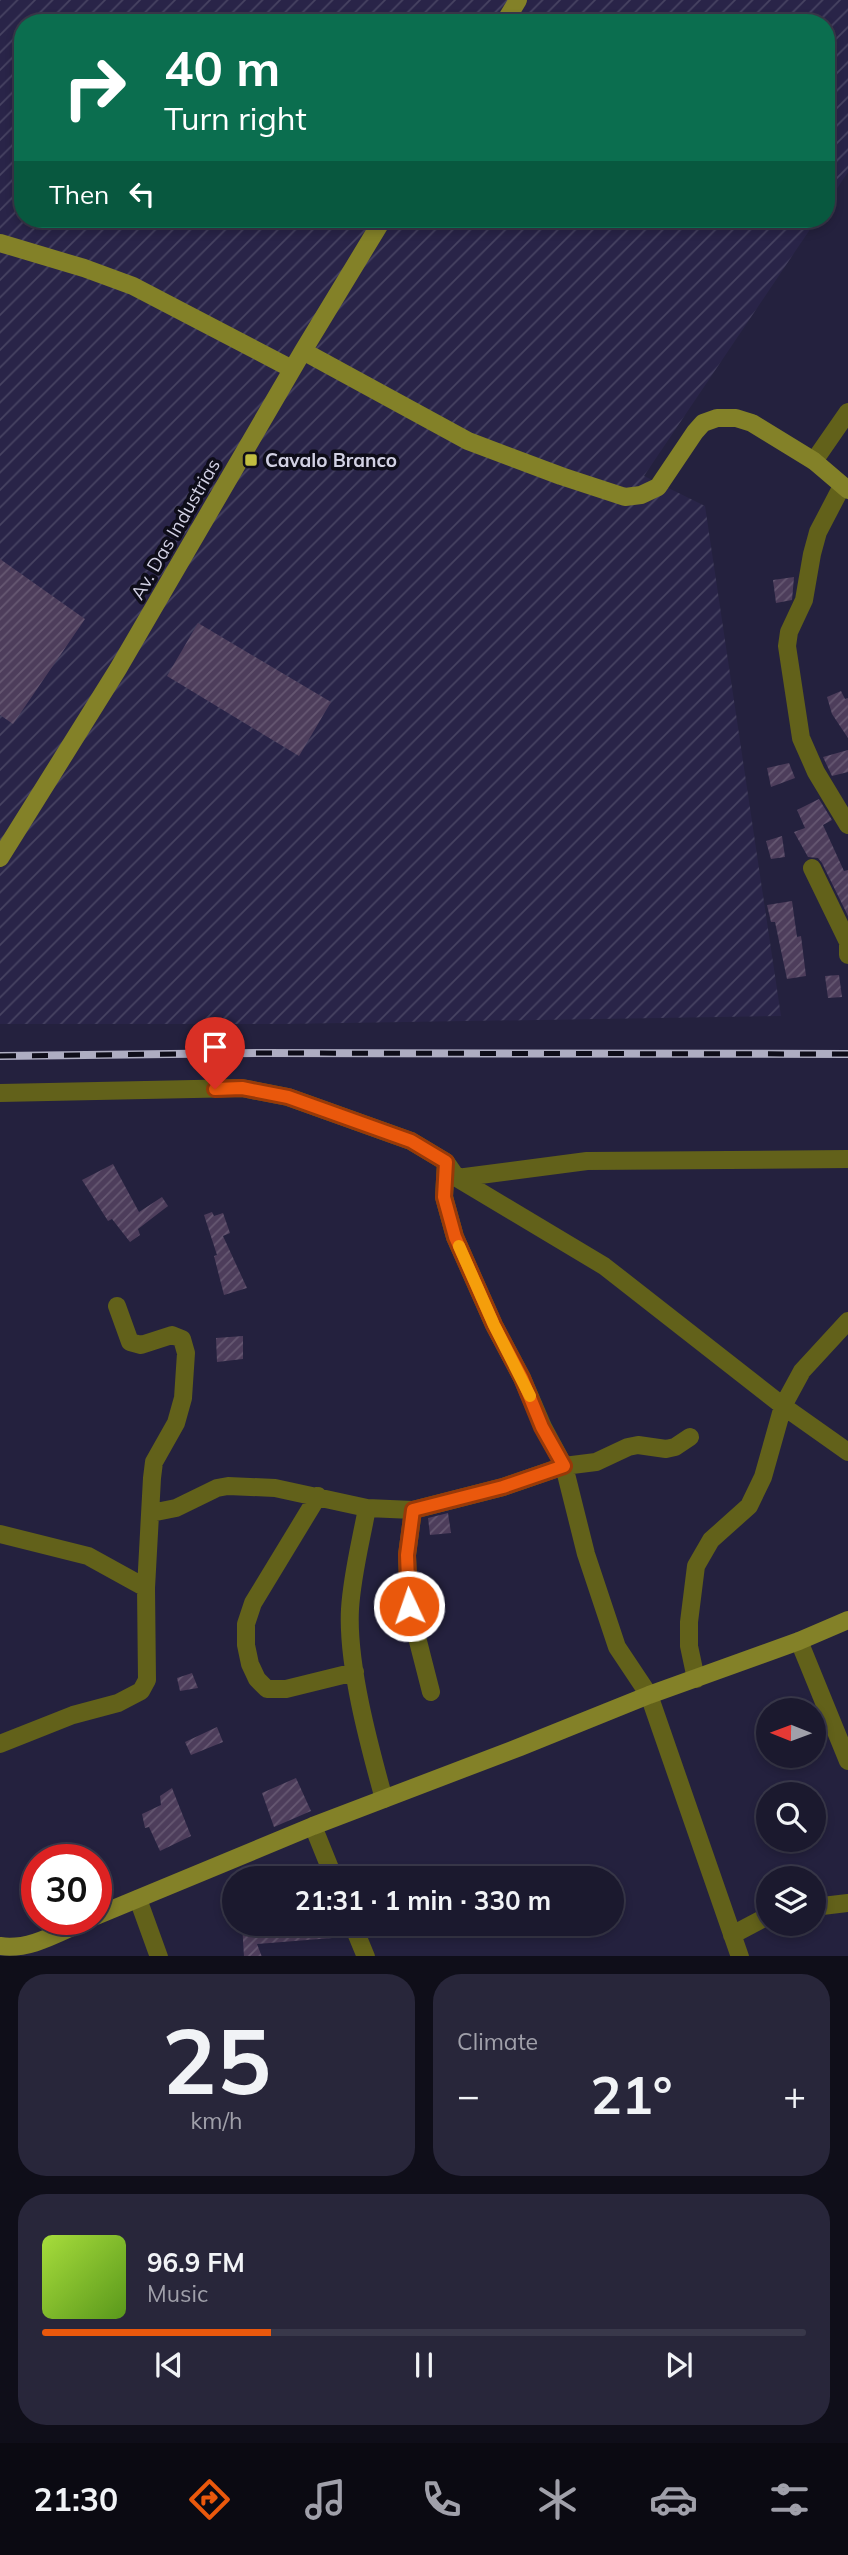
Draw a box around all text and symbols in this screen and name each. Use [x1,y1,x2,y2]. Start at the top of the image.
text: 40 m [164,37,280,98]
icon: right [49,42,140,133]
text: Turn right [164,98,307,138]
icon: left [123,175,161,213]
text: Then [49,178,109,211]
place label: Cavalo Branco [265,448,397,472]
marker: Cavalo Branco [243,452,259,468]
street label: Av. Das Industrias [125,454,225,604]
pin [185,1017,245,1089]
icon: arrive [196,1028,234,1066]
position arrow [372,1569,446,1643]
north arrow [756,1698,826,1768]
map controls [756,1698,826,1936]
button: search [756,1782,826,1852]
speed limit sign: 30 [21,1844,112,1935]
button: layers [756,1866,826,1936]
text: 21:31 · 1 min · 330 m [295,1884,551,1917]
text: 25 [162,2003,271,2117]
text: Climate [457,2027,538,2056]
text: 21° [590,2062,673,2127]
text: − [457,2071,480,2119]
text: + [783,2071,806,2119]
text: km/h [190,2106,243,2135]
text: 96.9 FM [147,2246,245,2279]
text: Music [147,2279,208,2308]
icon: previous [150,2346,188,2384]
icon: pause [405,2346,443,2384]
icon: next [660,2346,698,2384]
icon: directions [185,2475,234,2524]
icon: music [301,2475,350,2524]
icon: phone [417,2475,466,2524]
icon: climate [533,2475,582,2524]
icon: car [649,2475,698,2524]
icon: filters [765,2475,814,2524]
text: 21:30 [34,2479,118,2519]

